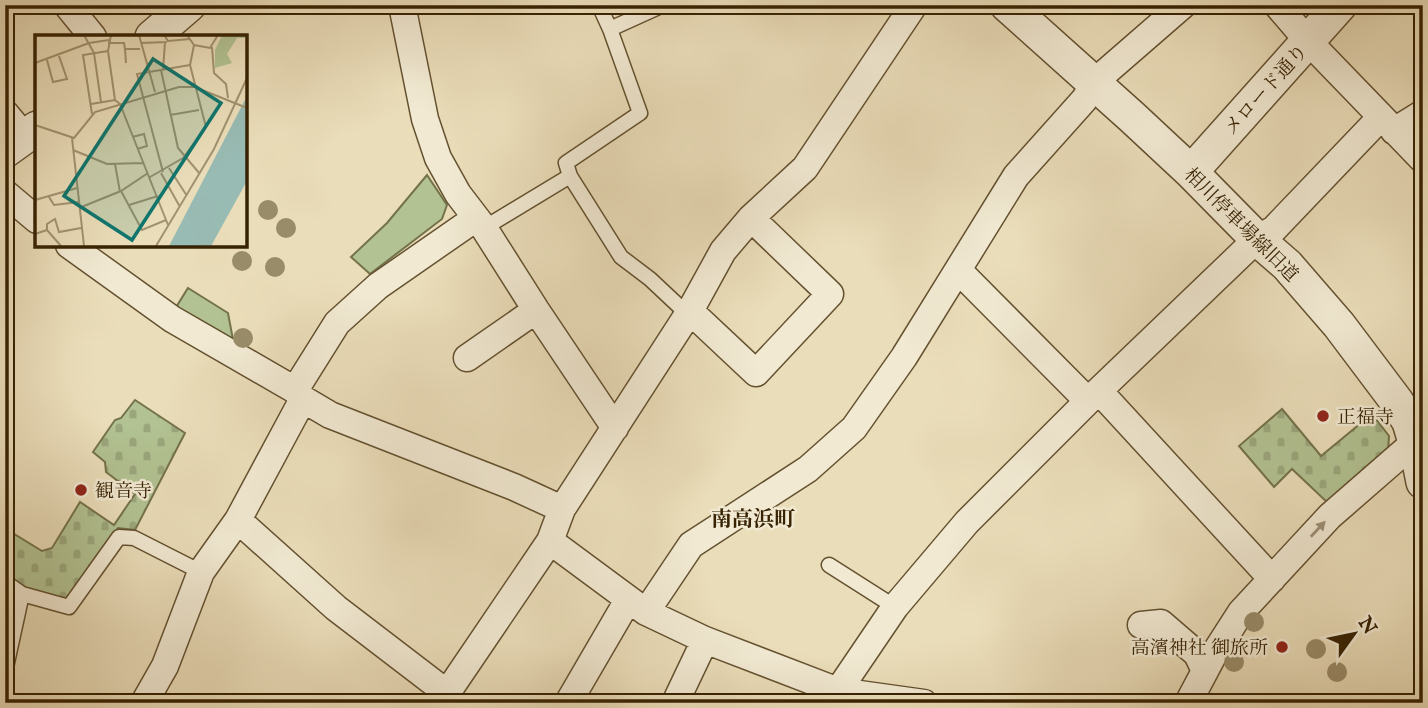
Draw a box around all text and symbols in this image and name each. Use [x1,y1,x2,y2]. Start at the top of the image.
inset map [35,35,247,247]
street label: メロード通り [1219,40,1314,141]
street label: 相川停車場線旧道 [1178,163,1303,288]
place label: 正福寺 [1337,406,1394,430]
marker: 正福寺 [1315,408,1331,424]
place label: 観音寺 [95,480,152,504]
marker: 観音寺 [73,482,89,498]
district label: 南高浜町 [711,507,795,534]
one-way arrow [1310,521,1326,538]
north arrow [1320,600,1390,670]
text: N [1351,612,1381,640]
place label: 高濱神社 御旅所 [1131,637,1268,661]
marker: 高濱神社 御旅所 [1274,639,1290,655]

